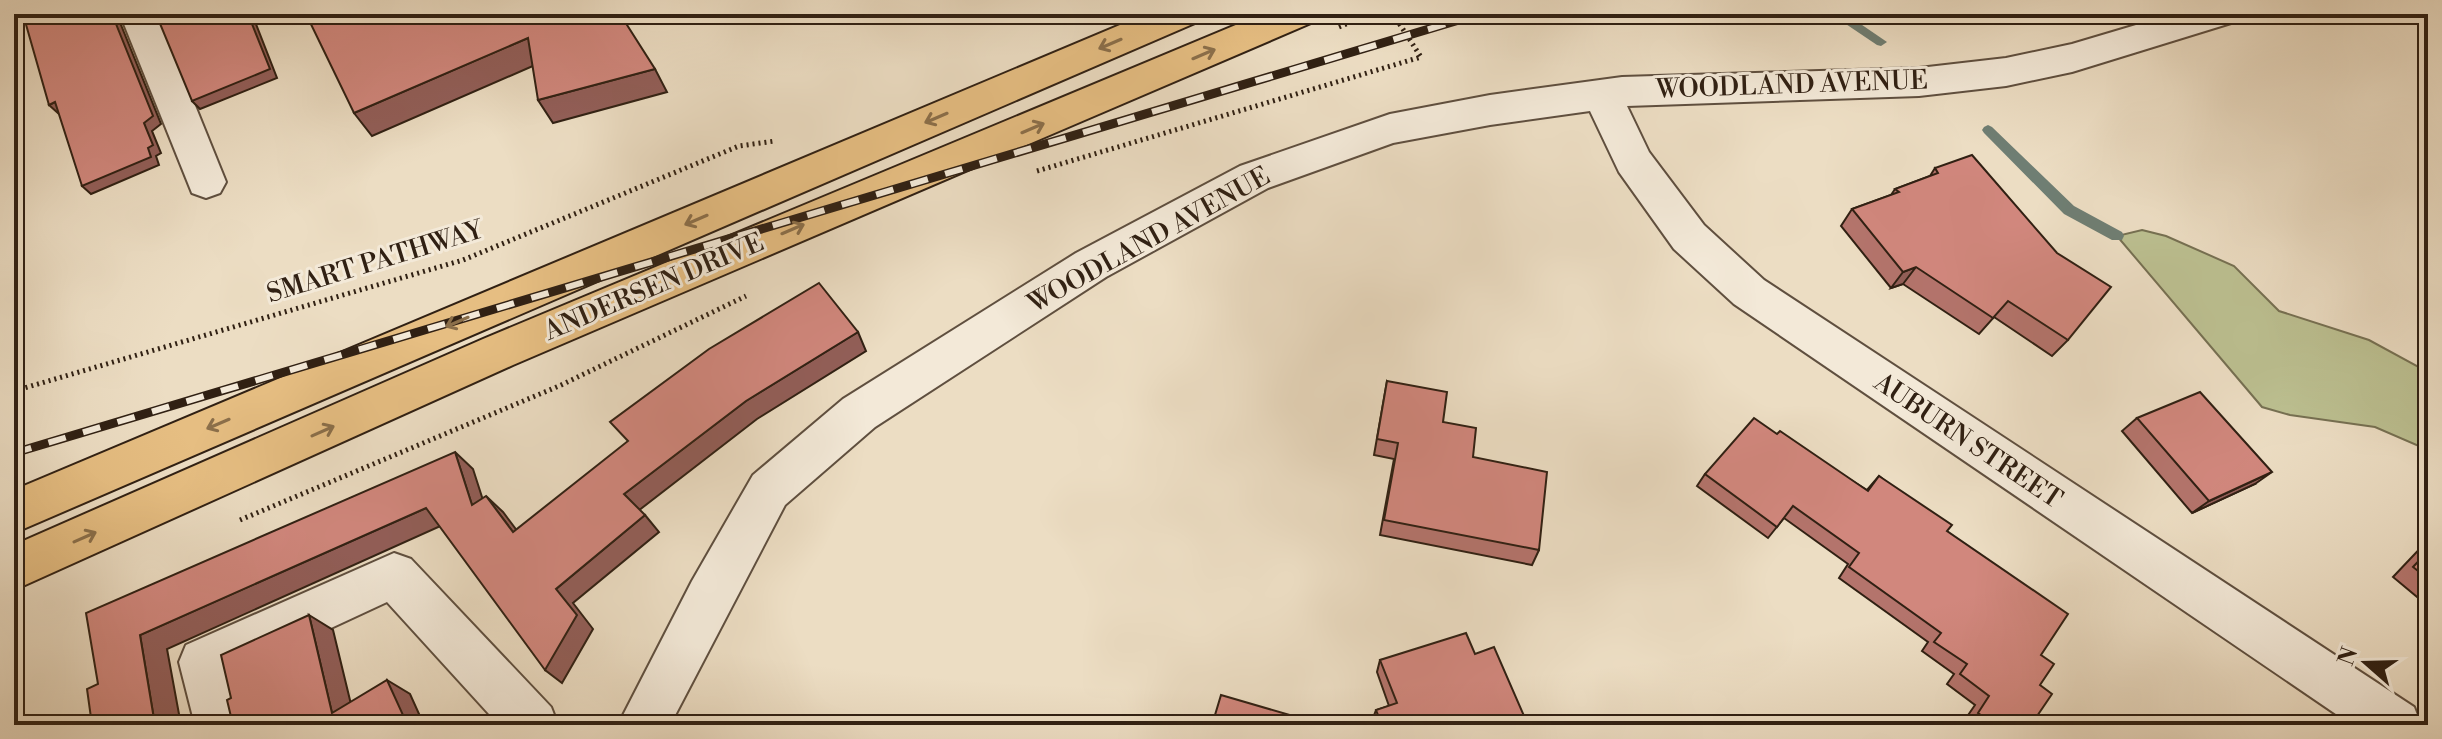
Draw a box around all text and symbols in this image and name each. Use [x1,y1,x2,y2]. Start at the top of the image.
one-way arrow [1098,38,1123,53]
one-way arrow [1191,46,1216,61]
street label: WOODLAND AVENUE [1655,64,1928,106]
one-way arrow [924,111,948,126]
one-way arrow [1020,119,1045,134]
street label: WOODLAND AVENUE [1021,160,1276,320]
street label: SMART PATHWAY [263,213,489,310]
one-way arrow [685,213,709,228]
one-way arrow [780,221,805,236]
street label: ANDERSEN DRIVE [538,226,769,348]
one-way arrow [445,315,470,330]
street label: AUBURN STREET [1867,366,2068,516]
one-way arrow [206,418,231,433]
one-way arrow [310,422,334,437]
one-way arrow [72,528,97,543]
north arrow [2326,623,2406,703]
text: N [2333,643,2364,669]

